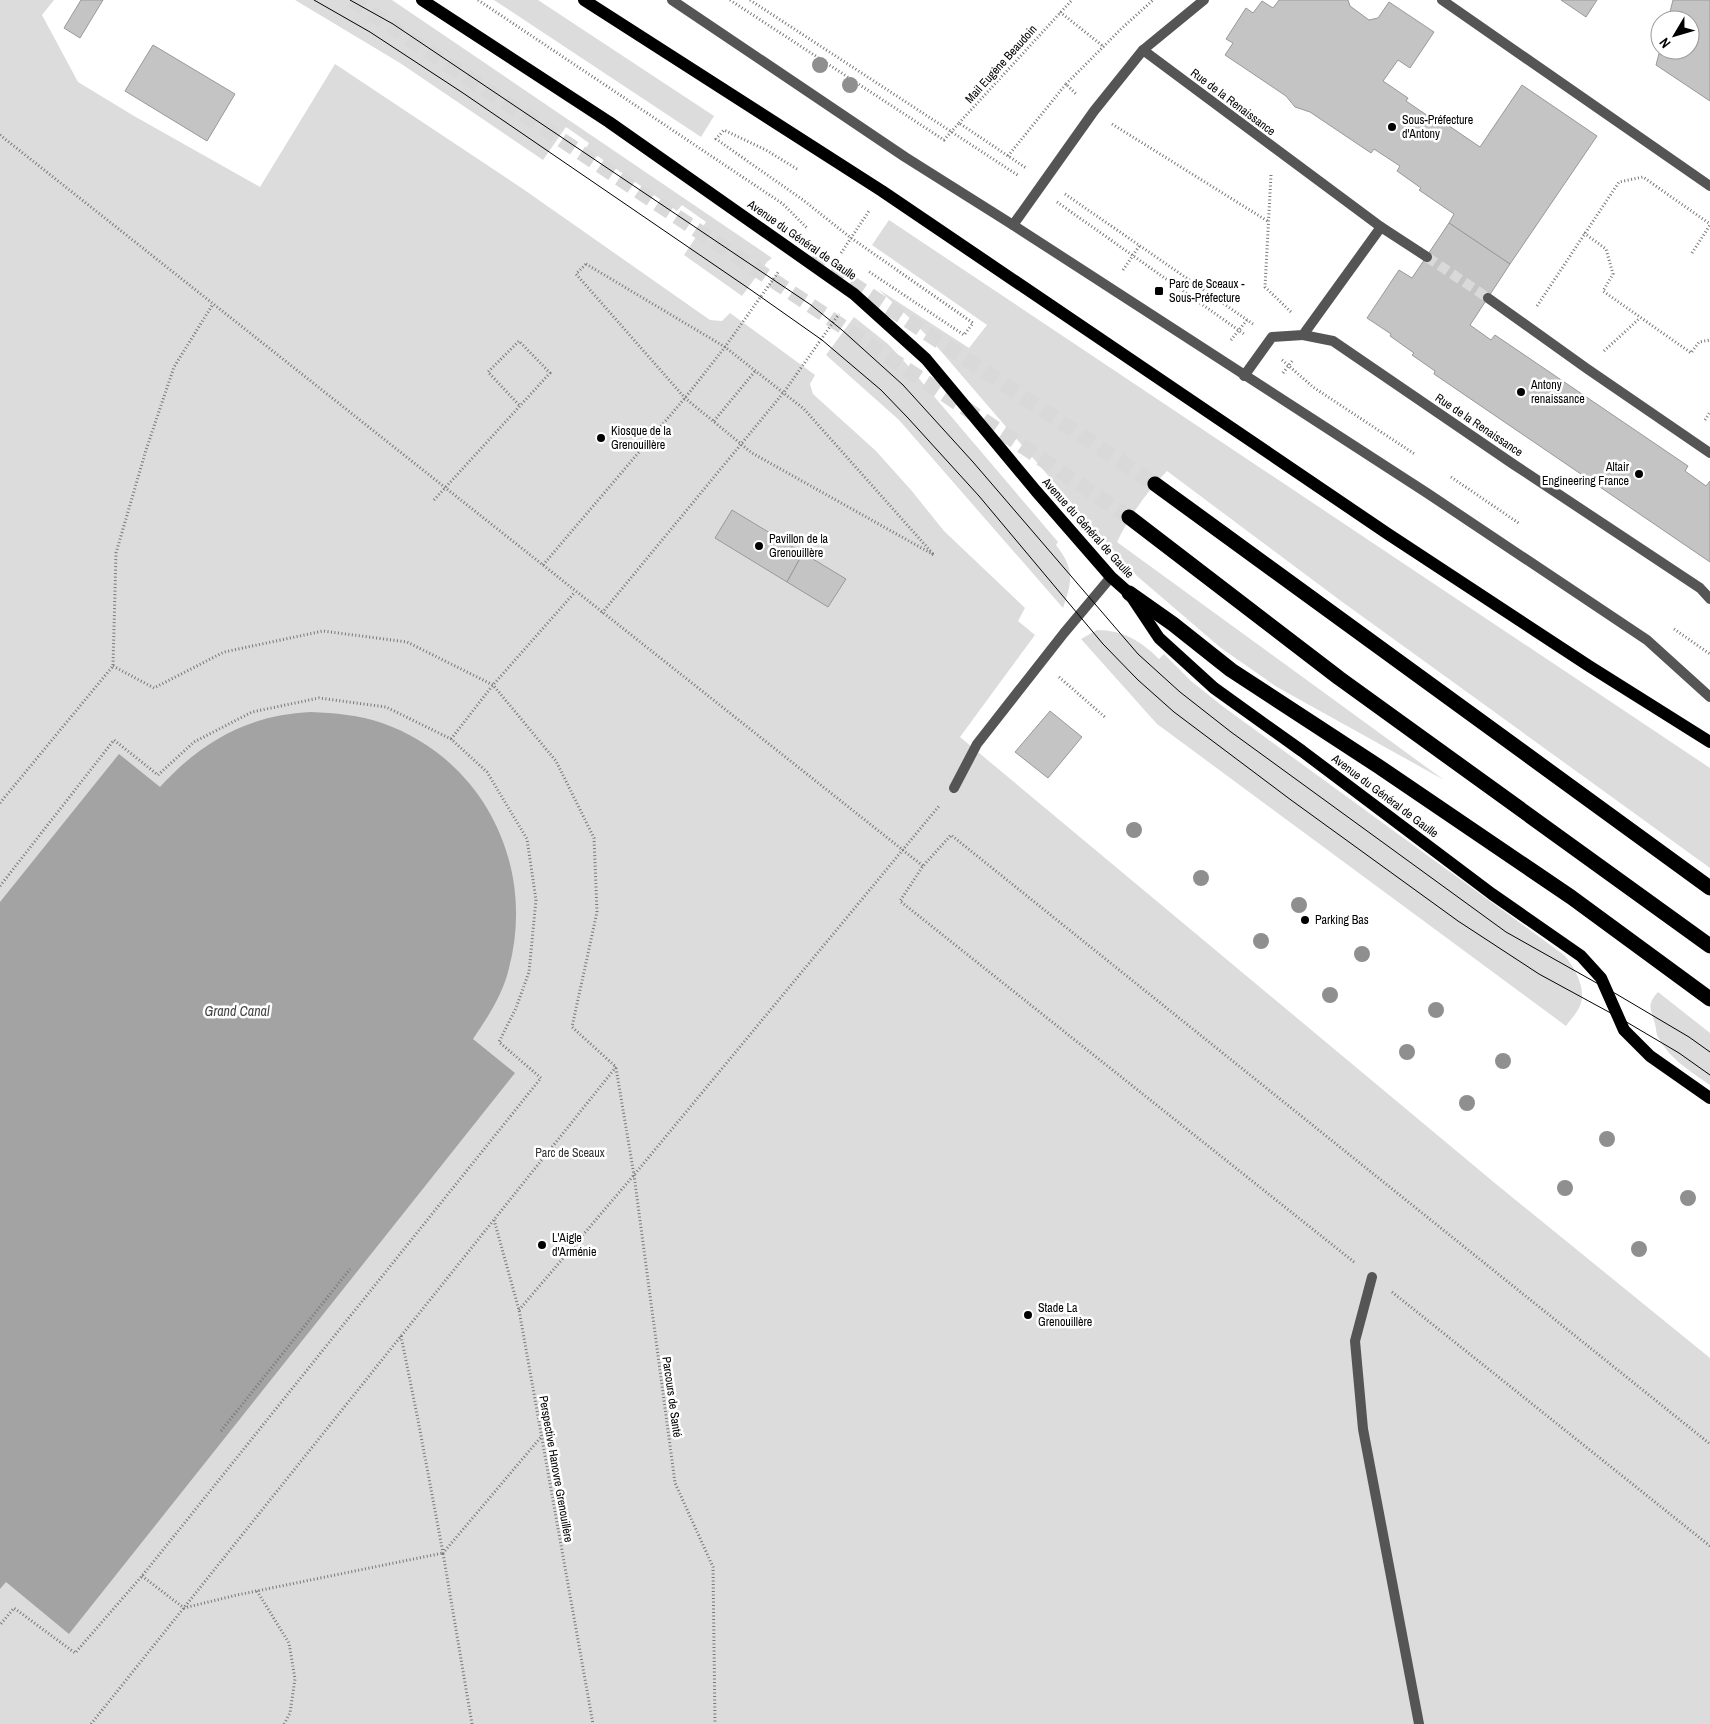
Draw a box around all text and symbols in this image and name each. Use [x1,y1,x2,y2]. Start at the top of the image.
north arrow [1650,10,1700,60]
street label: Mail Eugène Beaudoin [962,21,1040,107]
text: N [1655,34,1674,52]
street label: Rue de la Renaissance [1187,65,1279,139]
place label: Sous-Préfecture d'Antony [1402,112,1473,142]
marker: Sous-Préfecture d'Antony [1386,121,1398,133]
street label: Avenue du Général de Gaulle [744,196,860,284]
place label: Parc de Sceaux - Sous-Préfecture [1169,276,1245,306]
marker: Parc de Sceaux - Sous-Préfecture [1153,285,1165,297]
place label: Antony renaissance [1530,377,1585,407]
marker: Antony renaissance [1515,386,1527,398]
street label: Rue de la Renaissance [1432,390,1526,460]
place label: Kiosque de la Grenouillère [611,423,672,453]
marker: Kiosque de la Grenouillère [595,432,607,444]
place label: Altair Engineering France [1542,459,1630,489]
marker: Altair Engineering France [1633,468,1645,480]
street label: Avenue du Général de Gaulle [1038,474,1137,581]
place label: Pavillon de la Grenouillère [769,531,829,561]
marker: Pavillon de la Grenouillère [753,540,765,552]
street label: Avenue du Général de Gaulle [1328,750,1442,841]
place label: Parking Bas [1315,912,1369,928]
marker: Parking Bas [1299,914,1311,926]
water label: Grand Canal [204,1002,270,1020]
park label: Parc de Sceaux [535,1145,605,1161]
place label: L'Aigle d'Arménie [552,1230,597,1260]
marker: L'Aigle d'Arménie [536,1239,548,1251]
place label: Stade La Grenouillère [1038,1300,1092,1330]
marker: Stade La Grenouillère [1022,1309,1034,1321]
street label: Parcours de Santé [658,1356,686,1438]
street label: Perspective Hanovre Grenouillère [535,1394,577,1544]

